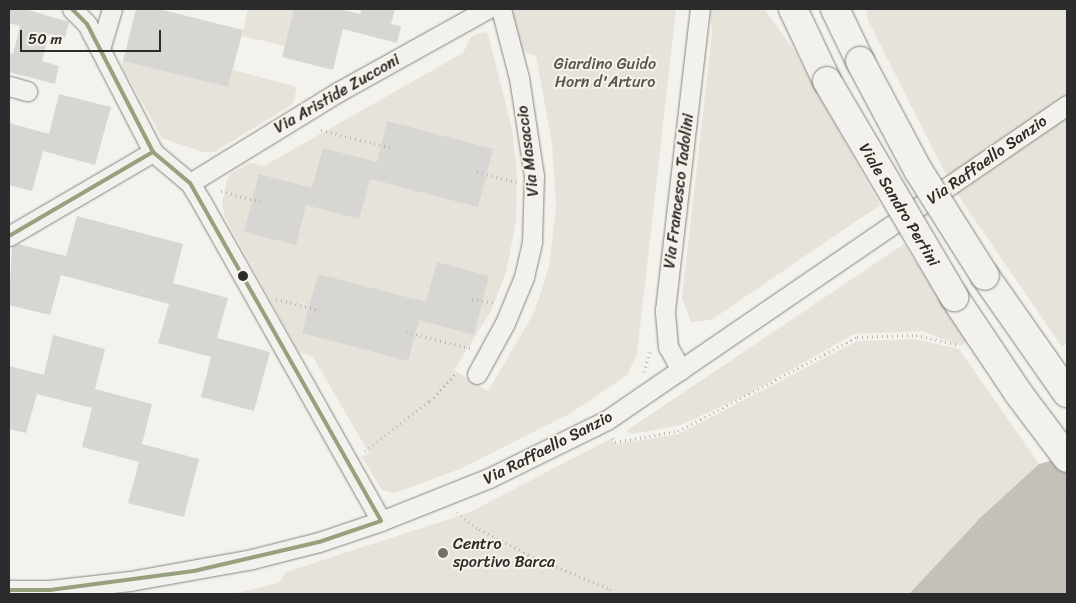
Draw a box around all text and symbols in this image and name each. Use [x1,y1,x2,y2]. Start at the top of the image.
scale bar [22,20,164,52]
text: 50 m [28,26,62,52]
street label: Via Aristide Zucconi [271,51,403,137]
park label: Giardino Guido Horn d'Arturo [554,54,656,92]
street label: Via Masaccio [513,105,543,197]
street label: Via Raffaello Sanzio [923,111,1051,209]
street label: Via Francesco Tadolini [660,113,698,269]
street label: Viale Sandro Pertini [854,139,944,271]
unlabelled marker [238,271,248,281]
street label: Via Raffaello Sanzio [480,407,616,489]
place label: Centro sportivo Barca [453,534,555,572]
marker: Centro sportivo Barca [437,547,449,559]

